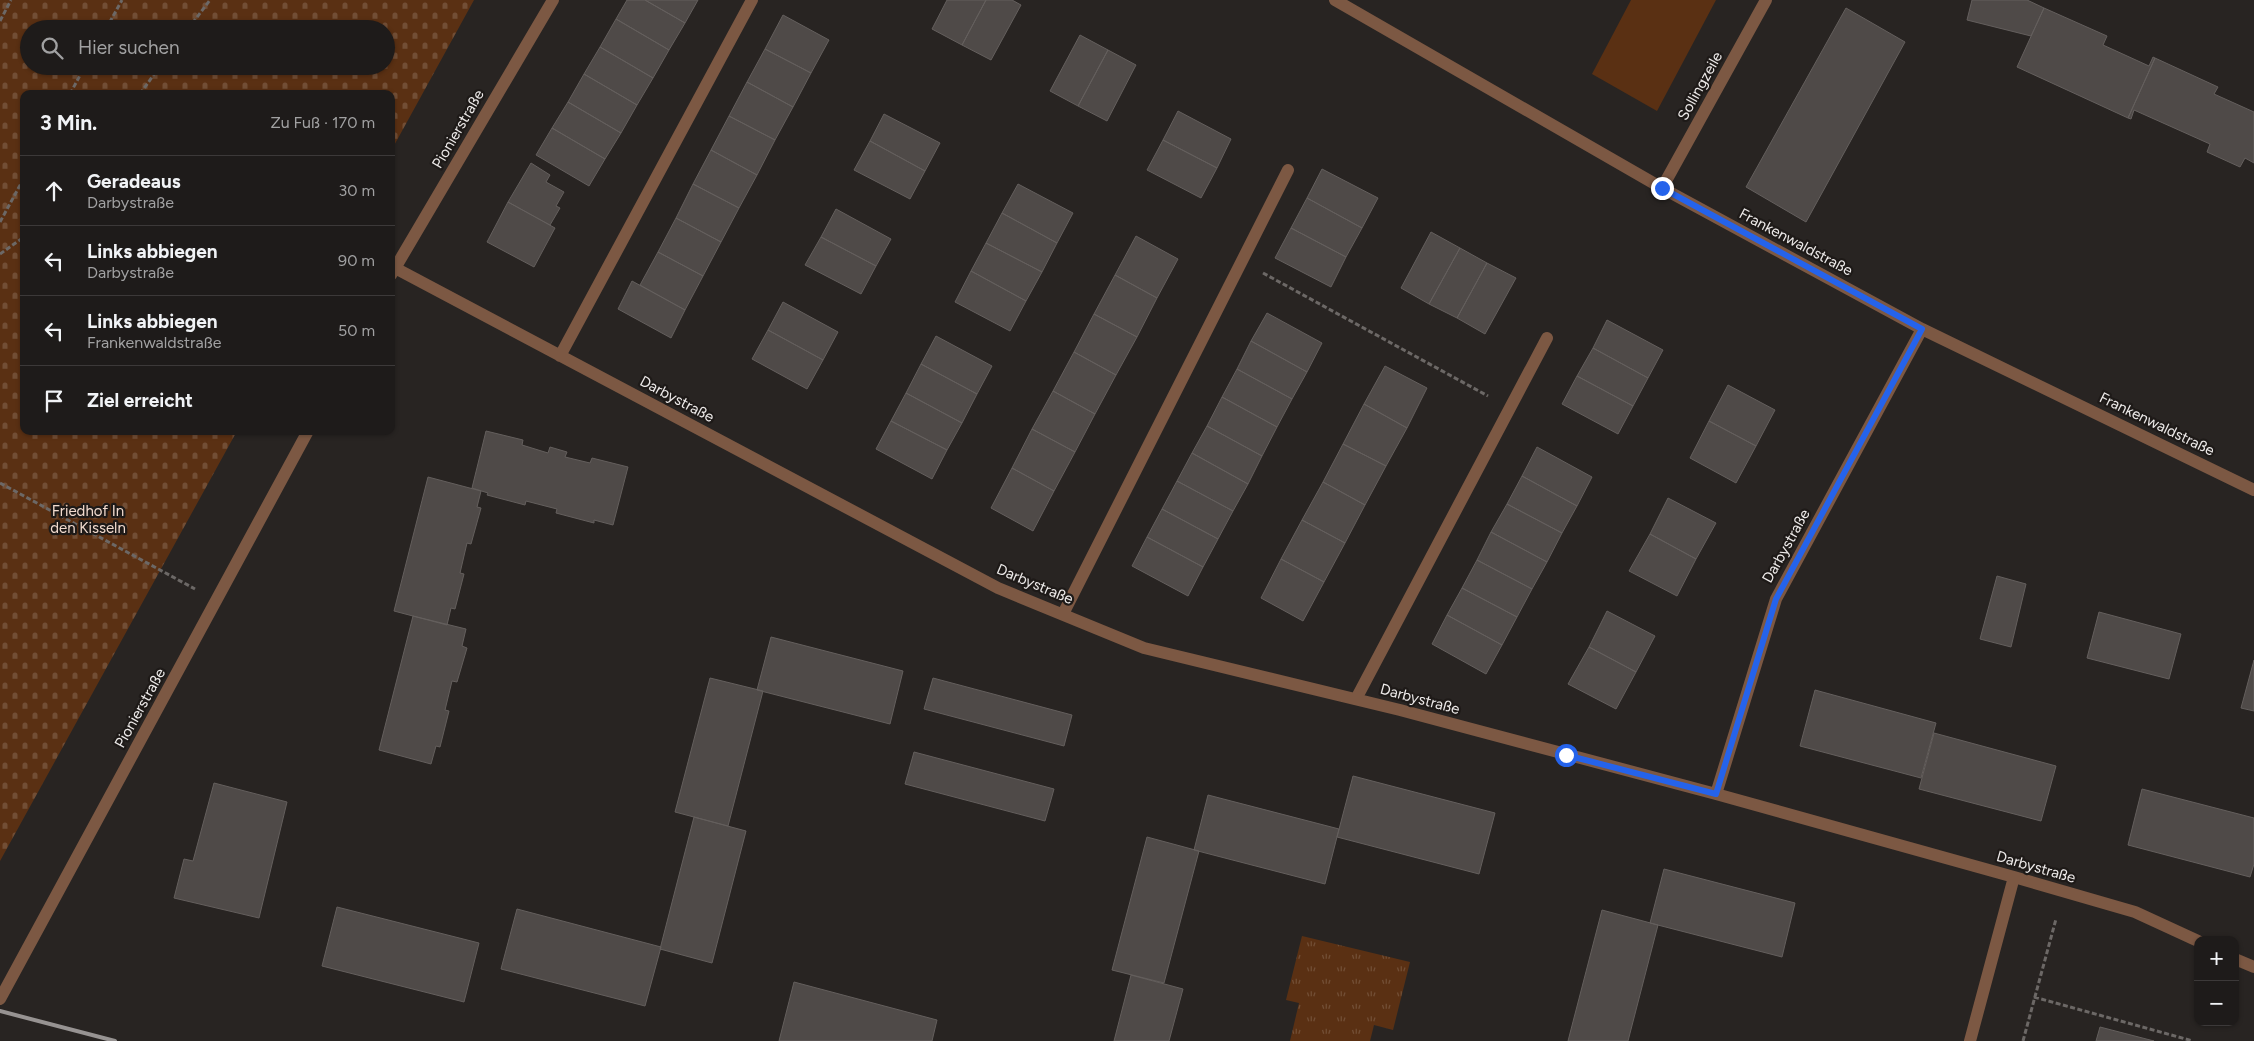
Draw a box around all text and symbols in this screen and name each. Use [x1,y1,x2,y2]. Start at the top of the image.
search box [20,20,395,75]
icon: search [38,34,66,62]
text: Hier suchen [78,36,179,59]
street label: Sollingzeile [1674,49,1726,123]
street label: Pionierstraße [428,86,488,172]
text: 3 Min. [40,110,97,135]
text: Zu Fuß · 170 m [270,113,375,132]
text: Geradeaus [87,170,181,193]
icon: ahead [40,177,68,205]
route end [1651,177,1674,200]
text: 30 m [338,181,375,200]
text: Darbystraße [87,193,174,212]
street label: Frankenwaldstraße [1736,204,1856,280]
text: Links abbiegen [87,240,218,263]
icon: left [40,247,68,275]
text: 90 m [338,251,375,270]
text: Darbystraße [87,263,174,282]
text: Links abbiegen [87,310,218,333]
icon: left [40,317,68,345]
text: 50 m [338,321,375,340]
text: Frankenwaldstraße [87,333,221,352]
street label: Darbystraße [637,372,717,426]
icon: arrive [40,387,68,415]
street label: Frankenwaldstraße [2096,388,2218,460]
text: Ziel erreicht [87,389,193,412]
park label: Friedhof In den Kisseln [50,502,126,537]
street label: Darbystraße [1758,506,1814,586]
street label: Darbystraße [994,560,1076,608]
street label: Pionierstraße [111,665,169,751]
street label: Darbystraße [1378,680,1462,718]
route start [1555,744,1578,767]
street label: Darbystraße [1994,847,2078,887]
map controls [2194,936,2239,1026]
button: + [2194,936,2239,981]
button: − [2194,981,2239,1026]

